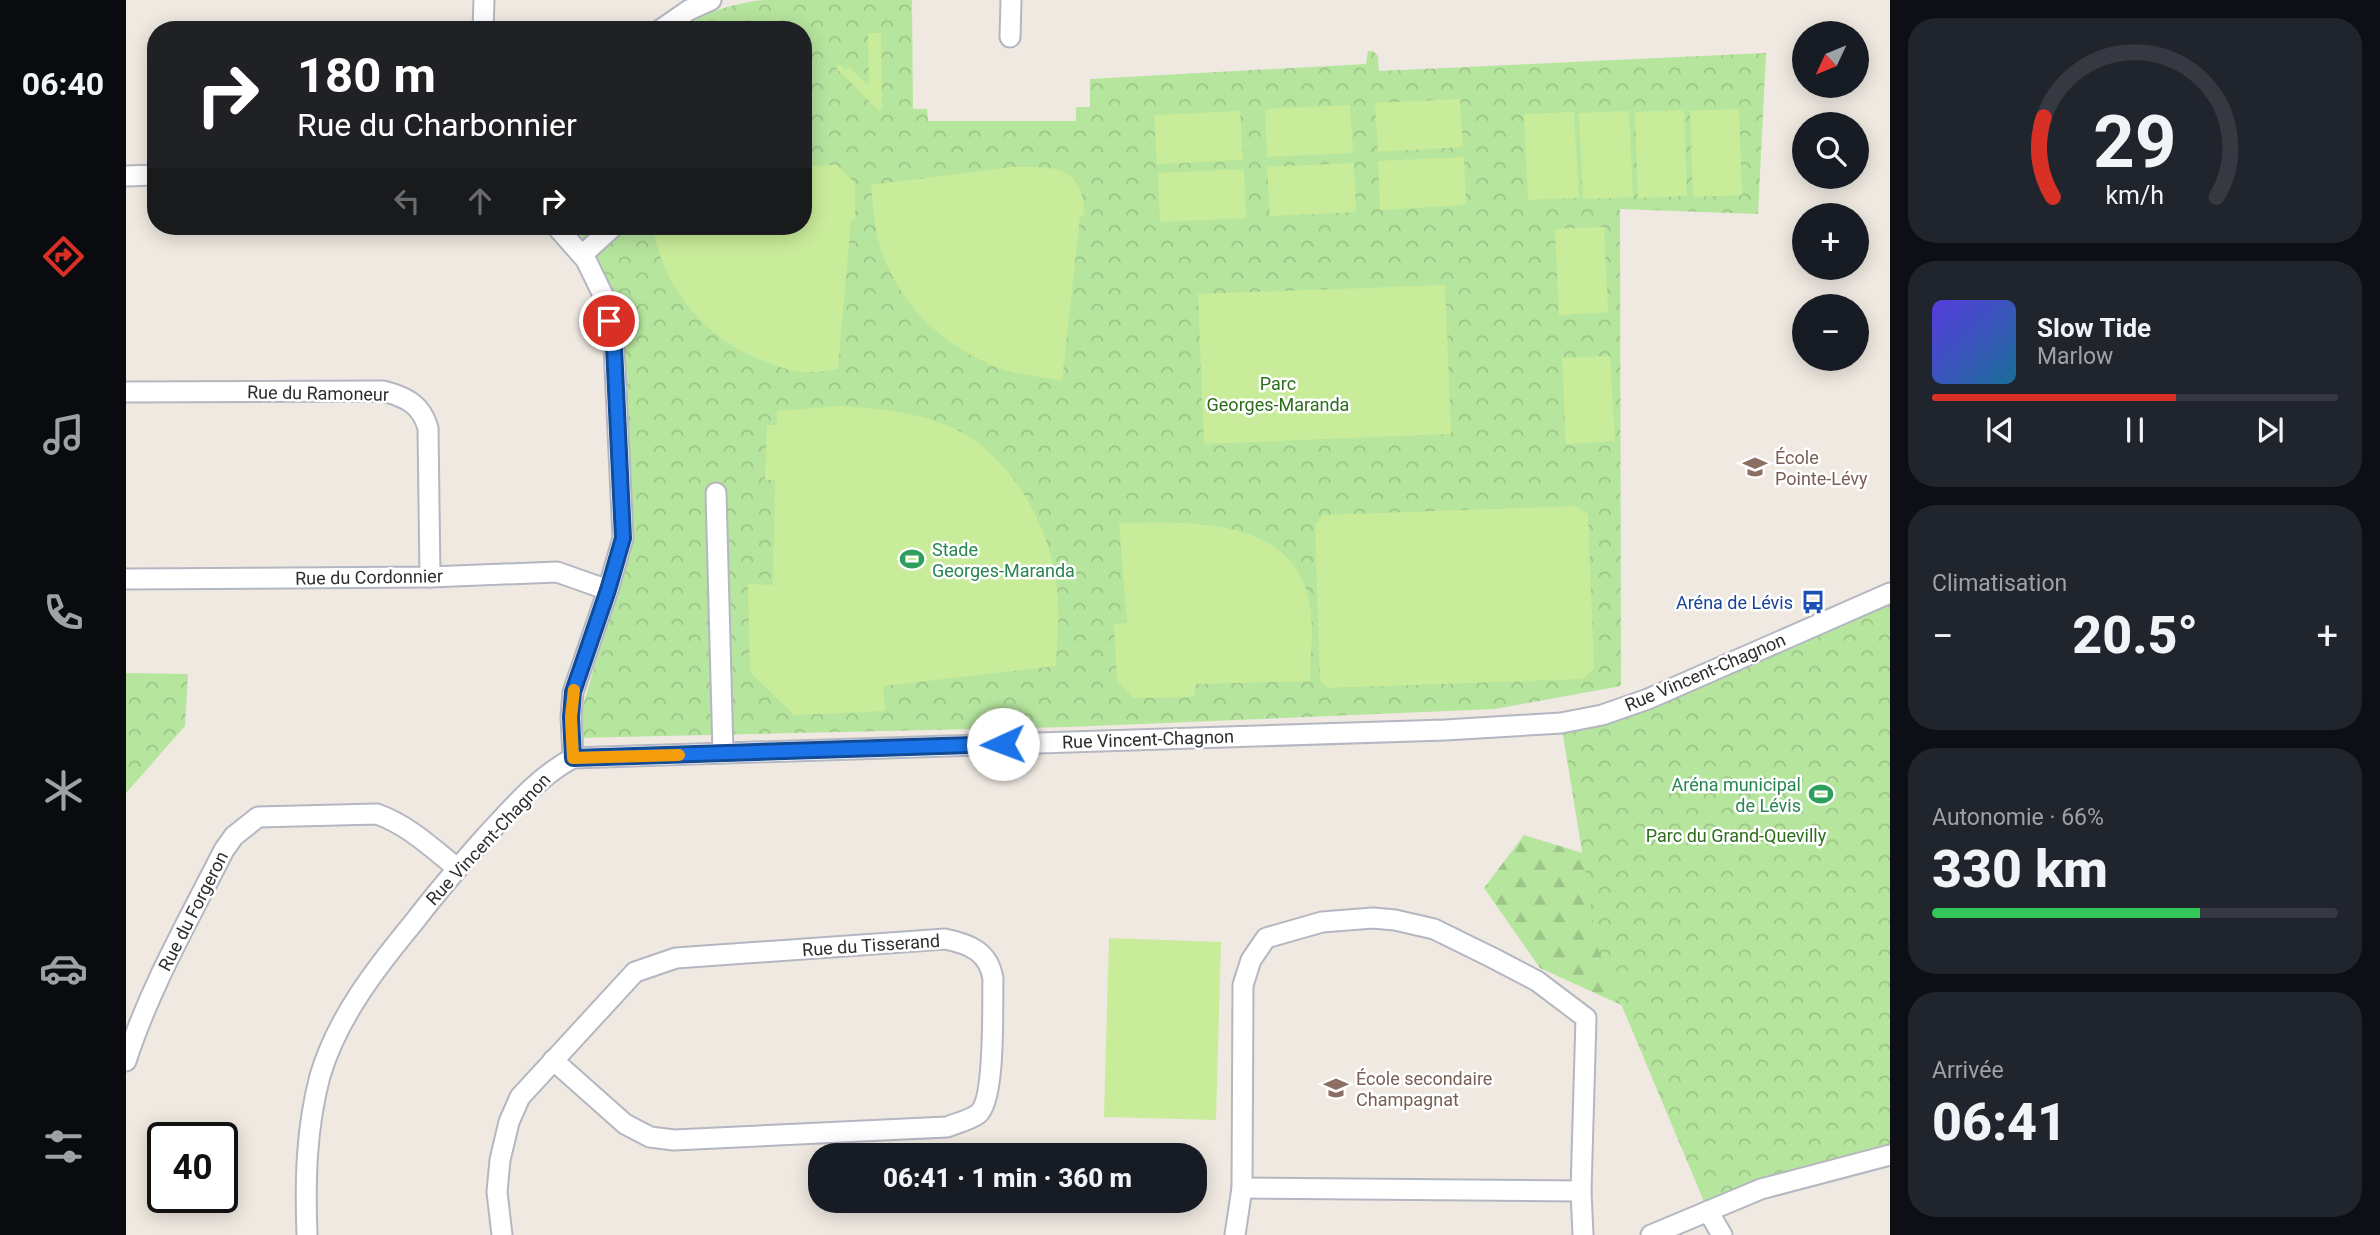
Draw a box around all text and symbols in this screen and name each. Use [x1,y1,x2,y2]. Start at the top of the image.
north arrow [1792,21,1869,98]
map controls [1792,21,1869,371]
text: 180 m [297,47,436,104]
icon: right [182,49,273,140]
text: 06:40 [22,65,104,103]
text: 29 [2093,99,2177,185]
text: Rue du Charbonnier [297,106,577,144]
button: search [1792,112,1869,189]
text: km/h [2106,181,2164,210]
icon: left [388,182,426,220]
icon: ahead [461,182,499,220]
icon: right [534,182,572,220]
button: + [1792,203,1869,280]
icon: directions [39,232,88,281]
pin [579,291,639,351]
button: − [1792,294,1869,371]
icon: arrive [590,302,628,340]
text: Slow Tide [2037,313,2151,343]
text: Marlow [2037,343,2113,370]
park label: Parc Georges-Maranda [1207,373,1349,415]
street label: Rue du Ramoneur [247,381,389,405]
icon: music [39,410,88,459]
icon: previous [1981,411,2019,449]
icon: pause [2116,411,2154,449]
icon: next [2251,411,2289,449]
place label: École Pointe-Lévy [1775,447,1868,489]
school or university icon: École Pointe-Lévy [1741,453,1769,481]
place label: Stade Georges-Maranda [932,539,1075,581]
sports icon: Stade Georges-Maranda [898,545,926,573]
street label: Rue du Cordonnier [295,565,443,589]
text: Climatisation [1932,570,2067,597]
icon: phone [39,588,88,637]
bus stop icon: Aréna de Lévis [1799,588,1827,616]
place label: Aréna de Lévis [1676,592,1793,613]
text: 20.5° [2072,605,2198,666]
text: − [1932,614,1954,658]
text: + [2316,614,2338,658]
street label: Rue Vincent-Chagnon [1622,629,1788,715]
position arrow [966,707,1040,781]
street label: Rue Vincent-Chagnon [1062,726,1234,752]
icon: climate [39,766,88,815]
street label: Rue Vincent-Chagnon [422,769,554,909]
place label: Aréna municipal de Lévis [1671,774,1801,816]
sports icon: Aréna municipal de Lévis [1807,780,1835,808]
text: Autonomie · 66% [1932,804,2104,831]
park label: Parc du Grand-Quevilly [1646,825,1827,846]
text: 330 km [1932,839,2108,900]
street label: Rue du Forgeron [154,848,232,974]
street label: Rue du Tisserand [801,930,941,960]
icon: car [39,944,88,993]
text: Arrivée [1932,1057,2004,1084]
place label: École secondaire Champagnat [1356,1068,1492,1110]
school or university icon: École secondaire Champagnat [1322,1074,1350,1102]
text: 06:41 [1932,1092,2067,1153]
icon: filters [39,1122,88,1171]
speed limit sign: 40 [147,1122,238,1213]
text: 06:41 · 1 min · 360 m [883,1163,1132,1193]

